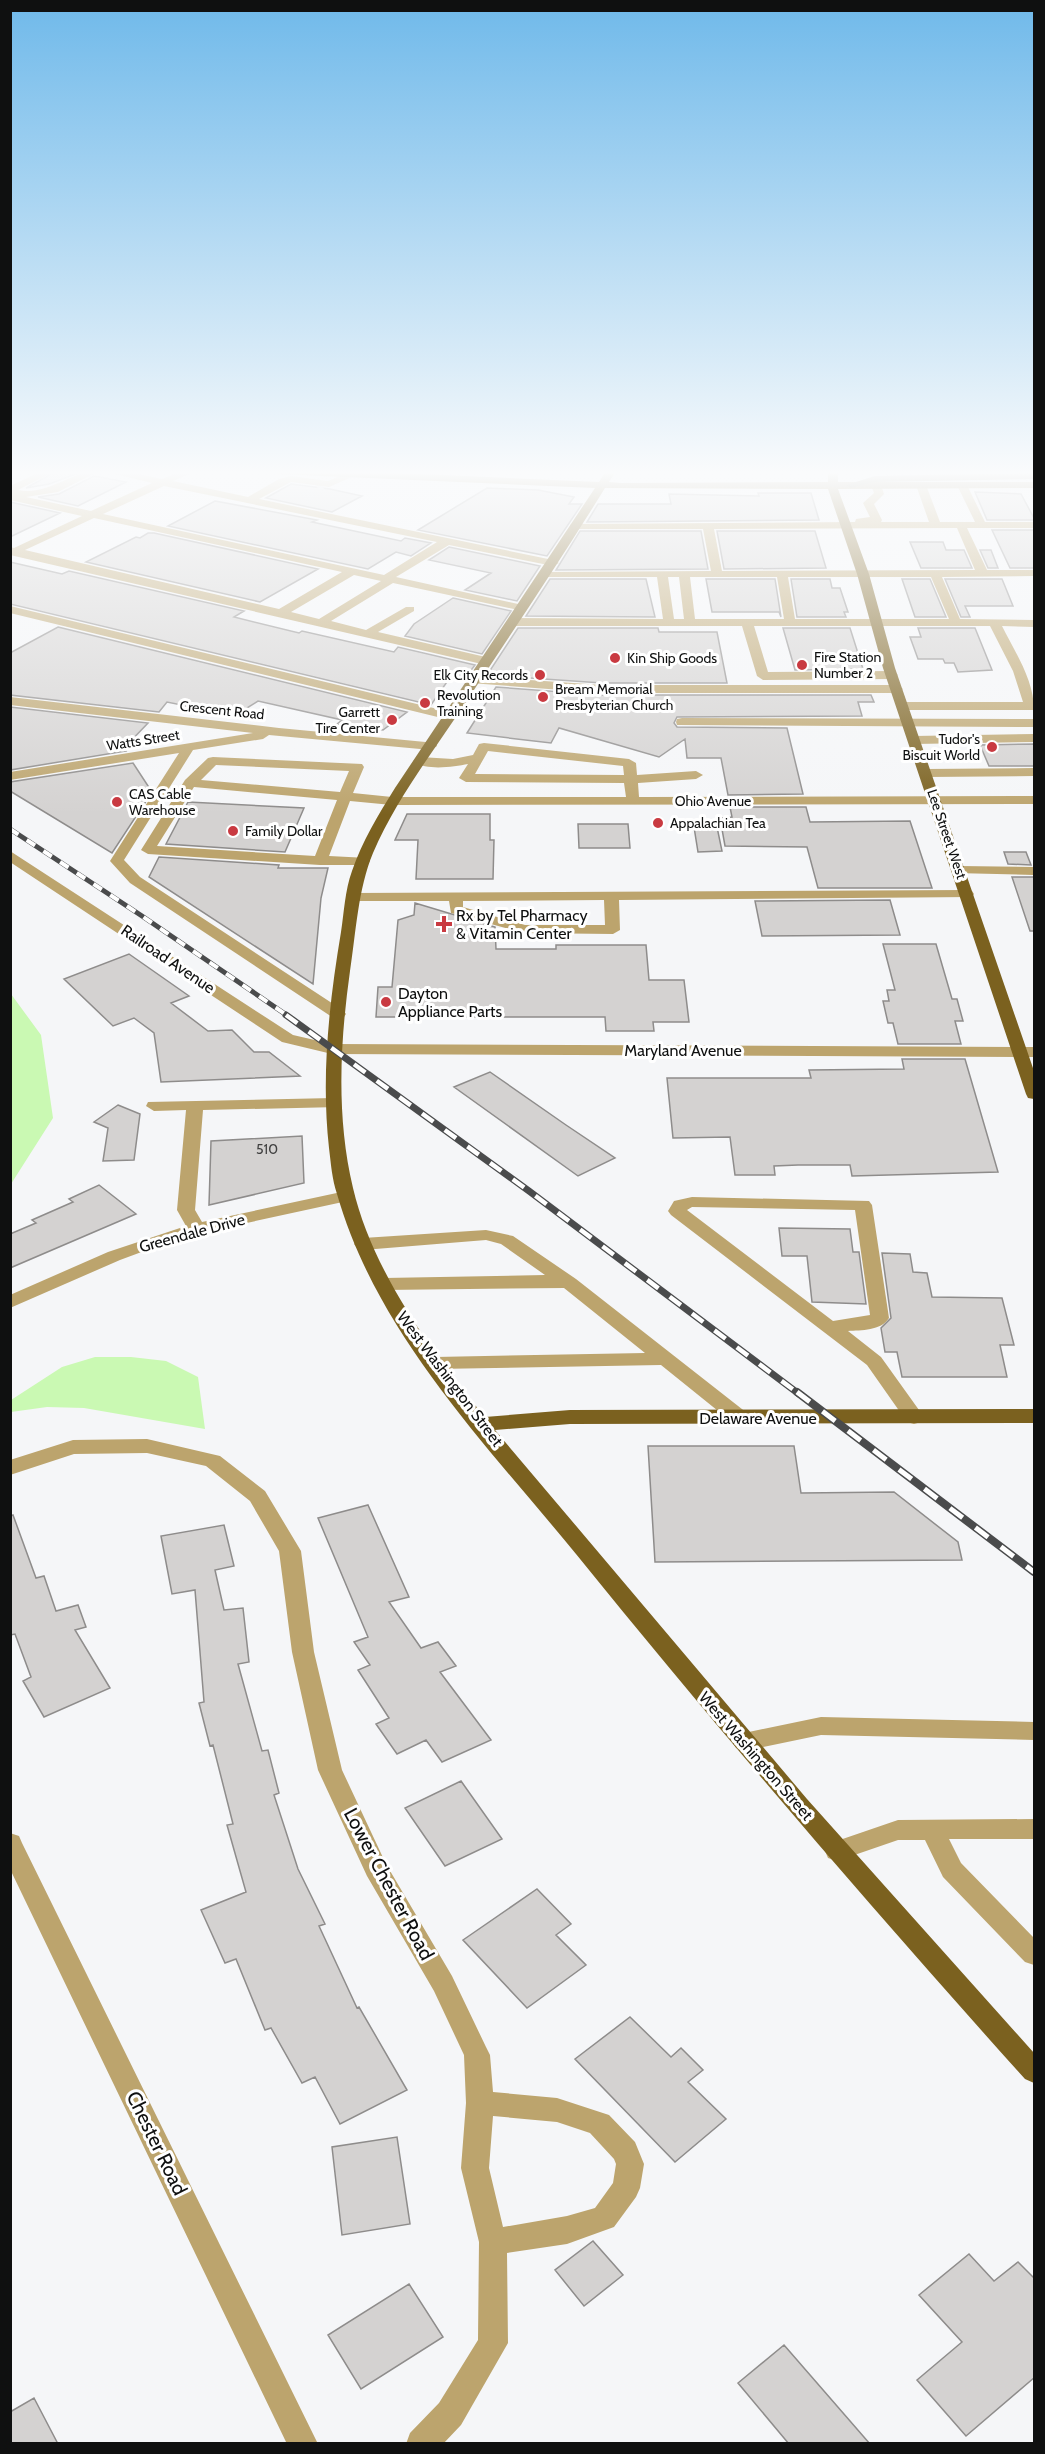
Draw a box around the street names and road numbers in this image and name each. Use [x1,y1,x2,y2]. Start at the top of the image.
street label: Crescent Road [179,697,265,723]
street label: Watts Street [105,725,181,755]
street label: Lee Street West [923,787,971,882]
street label: Ohio Avenue [675,792,751,810]
street label: Railroad Avenue [118,921,218,997]
street label: Maryland Avenue [624,1041,742,1060]
street label: Greendale Drive [137,1210,247,1256]
street label: West Washington Street [393,1308,507,1451]
street label: Delaware Avenue [699,1409,817,1428]
street label: West Washington Street [695,1688,817,1825]
street label: Lower Chester Road [339,1804,439,1964]
street label: Chester Road [121,2087,193,2199]

